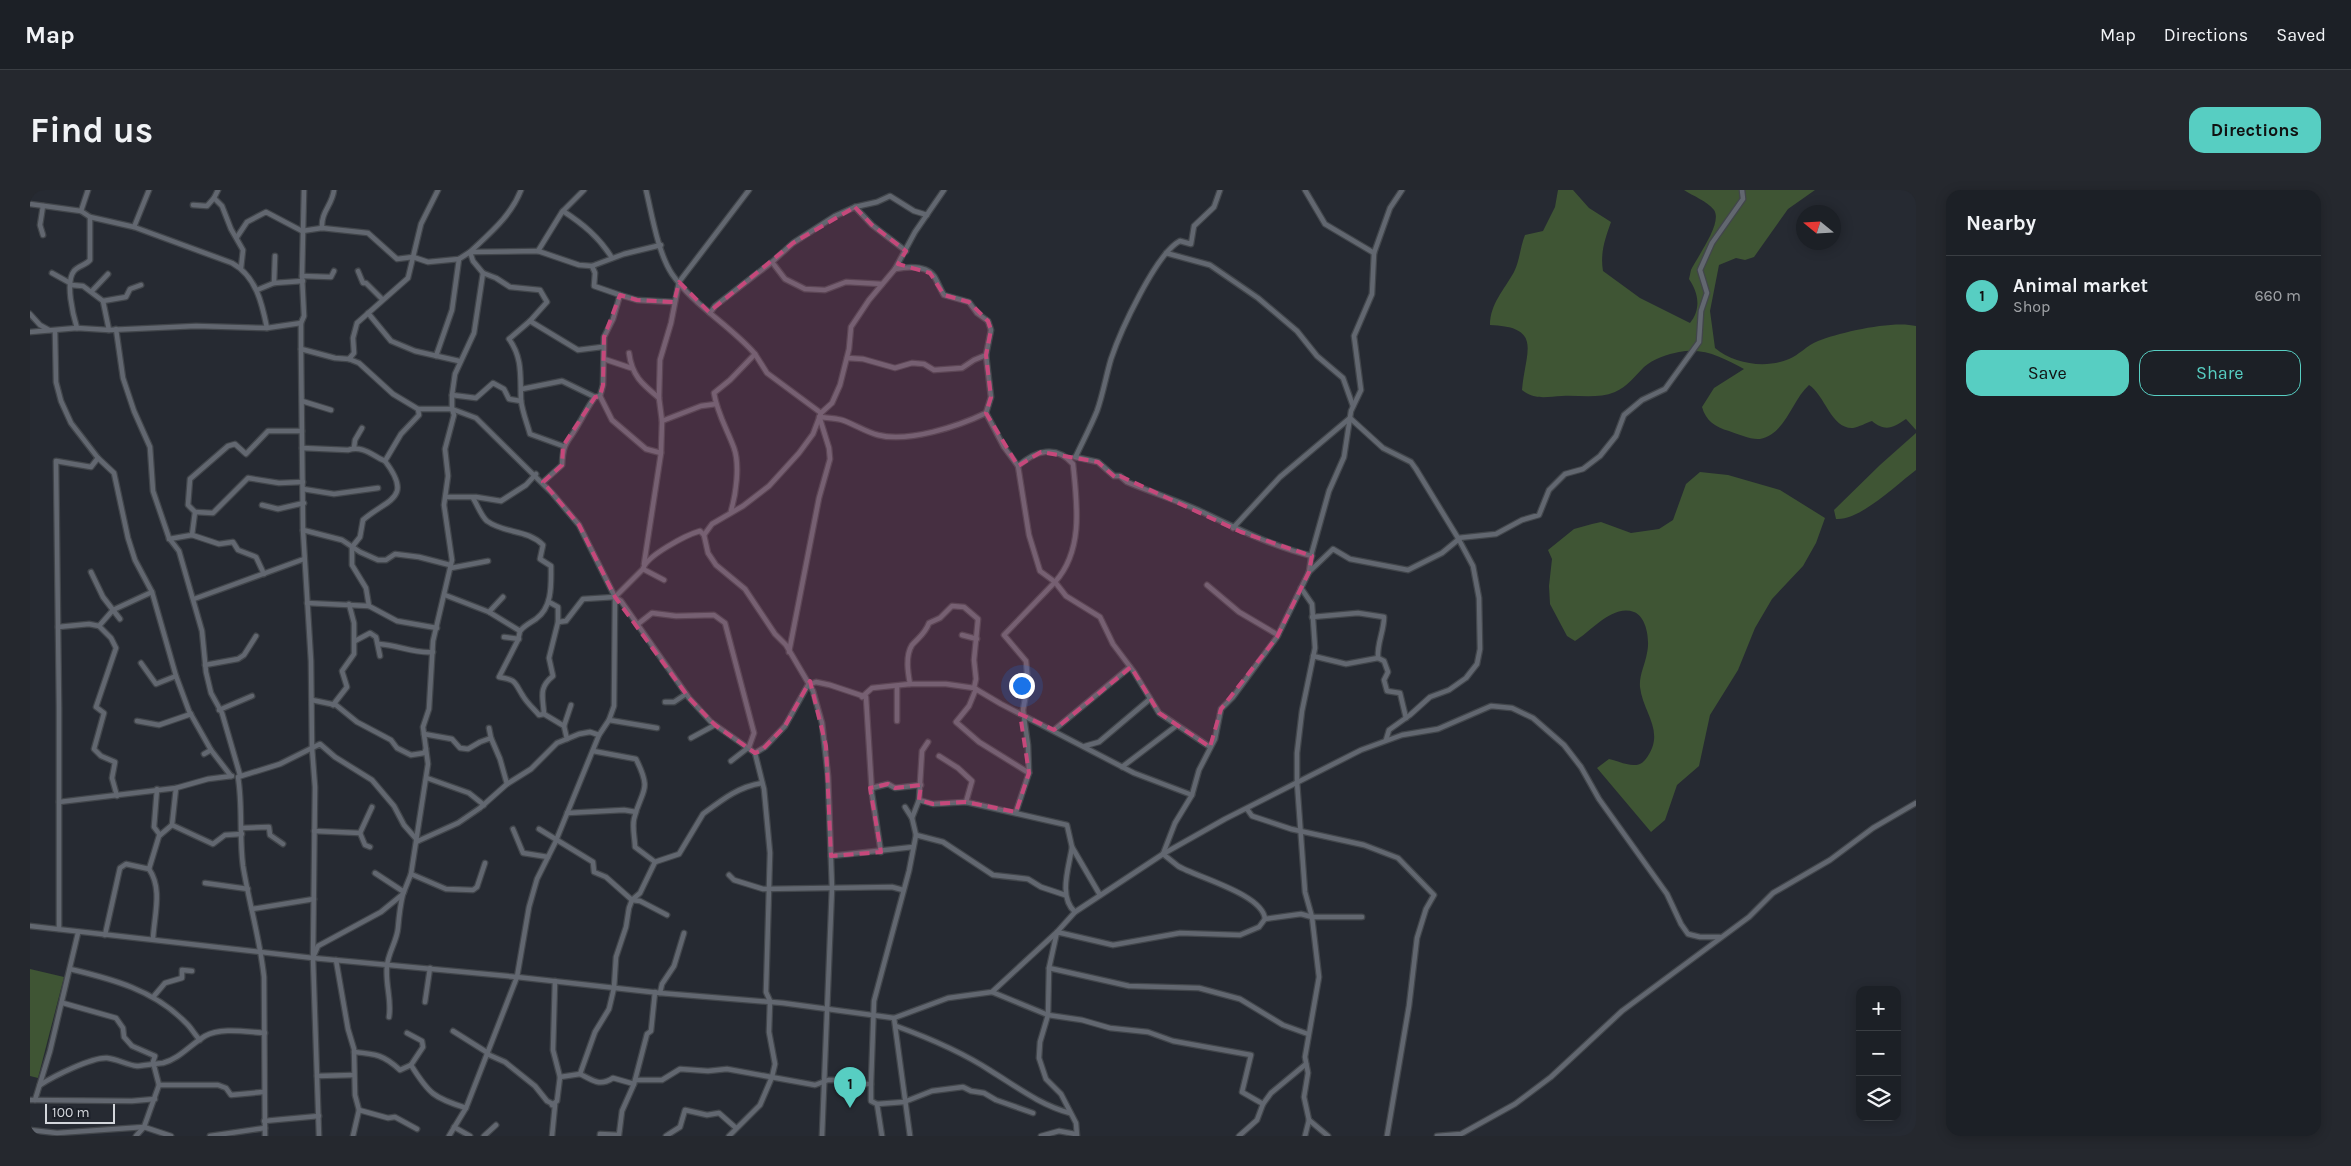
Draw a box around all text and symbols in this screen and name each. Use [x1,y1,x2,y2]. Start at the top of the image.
text: Map [25,21,75,49]
text: Map [2100,24,2136,46]
text: Directions [2164,24,2248,46]
text: Saved [2276,24,2326,46]
button: Directions [2189,107,2321,153]
text: Find us [30,110,153,151]
north arrow [1796,205,1841,250]
text: Nearby [1966,211,2036,235]
text: Animal market [2013,275,2148,297]
text: 1 [1979,286,1985,305]
text: 660 m [2254,286,2301,305]
text: Shop [2013,297,2050,316]
button: Save [1966,350,2129,396]
button: Share [2139,350,2301,396]
your location [1009,673,1035,699]
map controls [1856,986,1901,1121]
button: + [1856,986,1901,1031]
button: − [1856,1031,1901,1076]
pin: 1 [834,1067,866,1108]
button: layers [1856,1076,1901,1121]
scale bar [45,1101,115,1124]
text: 100 m [52,1104,90,1121]

